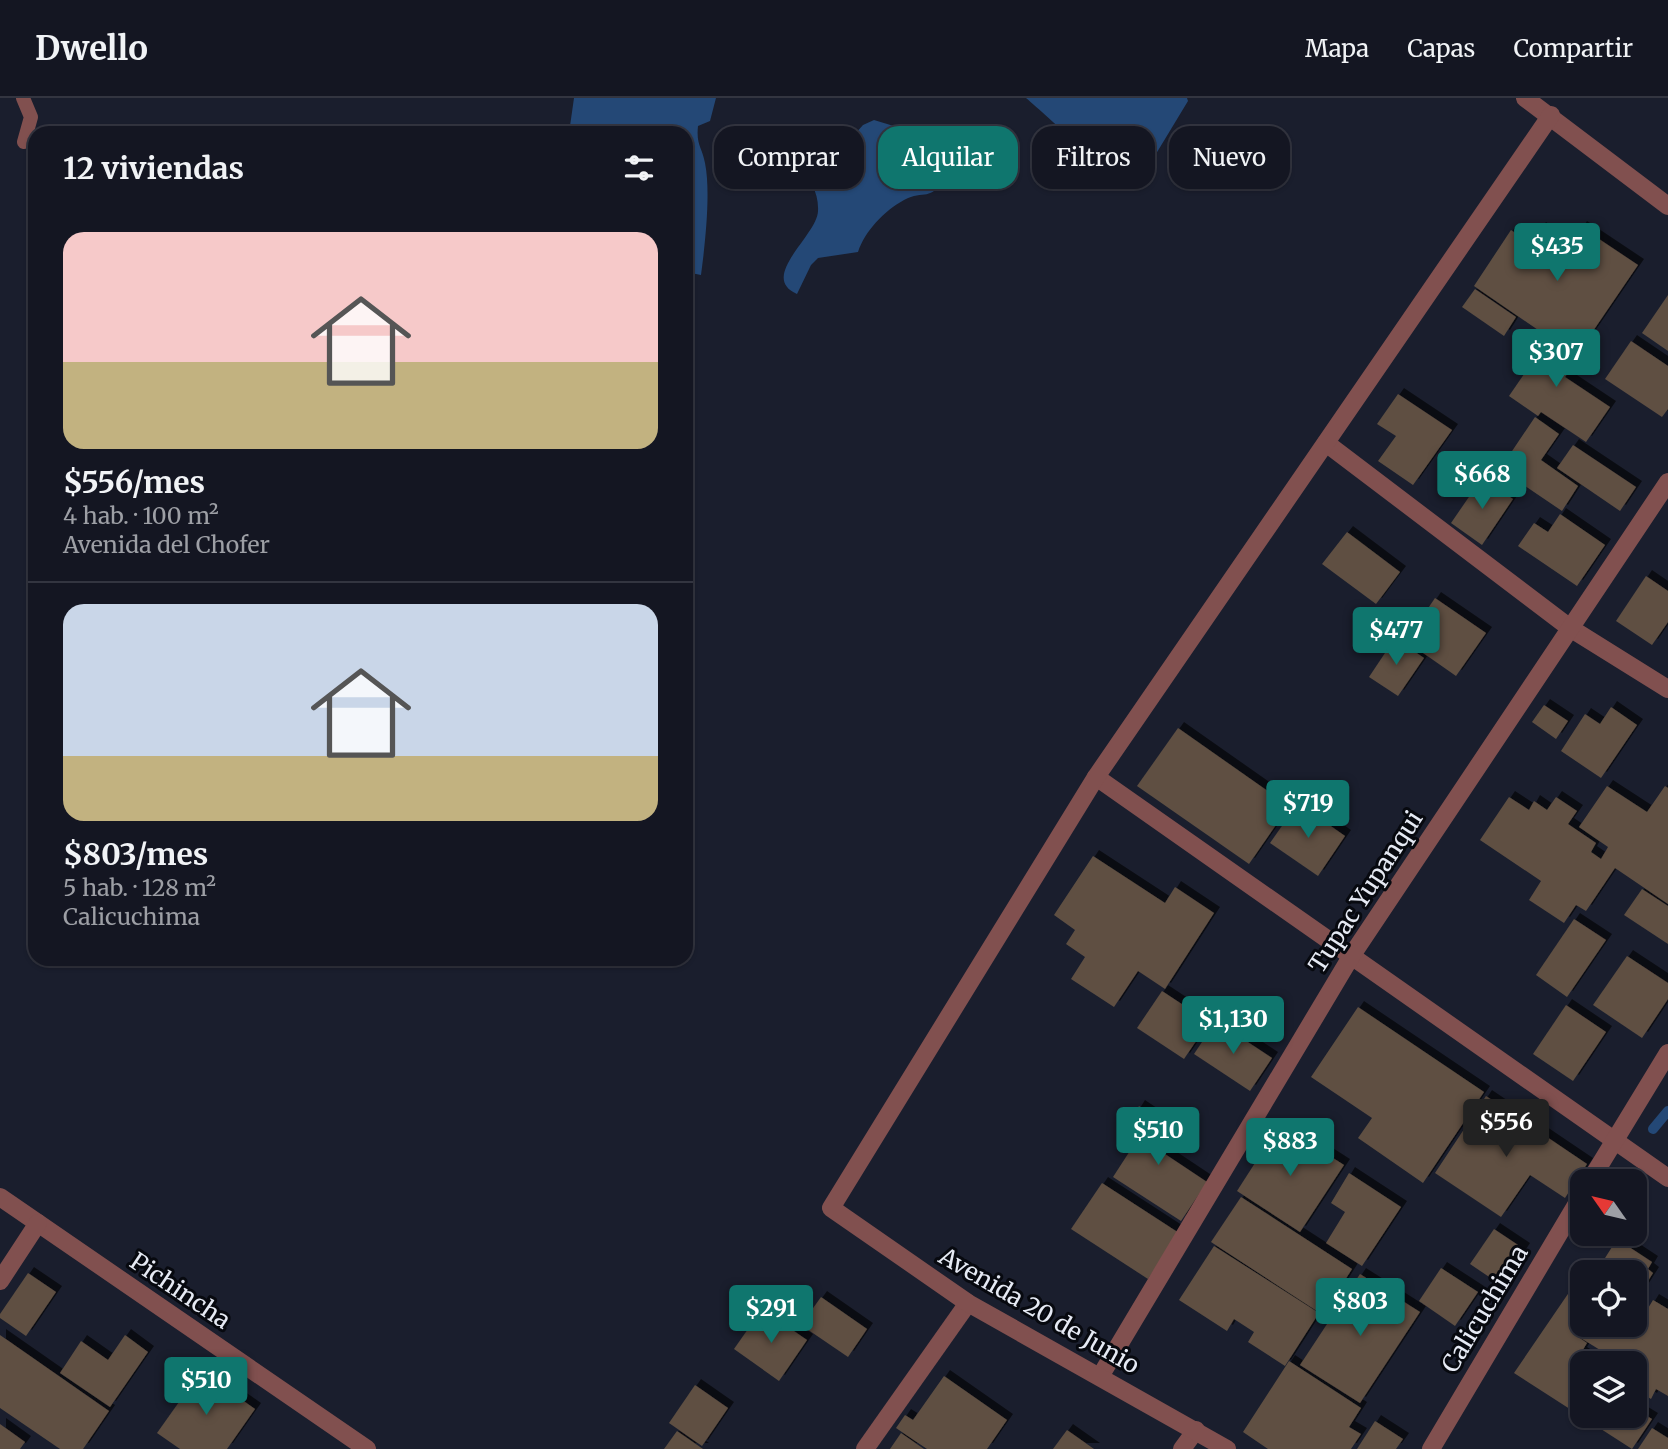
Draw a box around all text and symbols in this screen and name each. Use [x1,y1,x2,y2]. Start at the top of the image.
text: Dwello [35,28,148,69]
text: Mapa [1305,33,1369,64]
text: Capas [1407,33,1475,64]
text: Compartir [1513,33,1633,64]
chip: Comprar [714,126,864,189]
chip: Alquilar [878,126,1018,189]
chip: Filtros [1032,126,1155,189]
chip: Nuevo [1169,126,1290,189]
text: 12 viviendas [63,149,244,187]
icon: filters [620,149,658,187]
pin: $435 [1516,223,1598,283]
text: $435 [1530,231,1584,260]
icon: home [298,278,424,404]
pin: $307 [1515,330,1597,389]
text: $307 [1528,337,1584,366]
pin: $668 [1441,452,1523,511]
text: $668 [1453,459,1511,488]
text: $556/mes [63,463,205,501]
text: 4 hab. · 100 m² [63,501,219,530]
text: Avenida del Chofer [63,530,270,559]
pin: $477 [1355,608,1437,667]
text: $477 [1369,615,1423,644]
icon: home [298,650,424,776]
pin: $719 [1267,780,1349,840]
text: $719 [1282,788,1334,817]
street label: Tupac Yupanqui [1302,805,1430,979]
text: $803/mes [63,835,208,873]
text: 5 hab. · 128 m² [63,873,216,902]
text: Calicuchima [63,902,200,931]
pin: $1,130 [1176,996,1290,1056]
text: $1,130 [1198,1004,1268,1033]
pin: $556 [1465,1100,1547,1159]
text: $556 [1479,1107,1533,1136]
pin: $510 [1117,1108,1199,1167]
text: $510 [1132,1115,1184,1144]
pin: $883 [1249,1118,1331,1178]
text: $883 [1262,1126,1318,1155]
north arrow [1570,1169,1647,1246]
map controls [1570,1169,1647,1428]
street label: Calicuchima [1434,1239,1535,1378]
street label: Avenida 20 de Junio [933,1240,1145,1381]
street label: Pichincha [124,1246,237,1336]
button: locate [1570,1260,1647,1337]
pin: $803 [1319,1278,1401,1338]
pin: $291 [730,1286,812,1345]
text: $803 [1332,1286,1388,1315]
text: $291 [745,1293,797,1322]
button: layers [1570,1351,1647,1428]
pin: $510 [165,1358,247,1417]
text: $510 [180,1365,232,1394]

